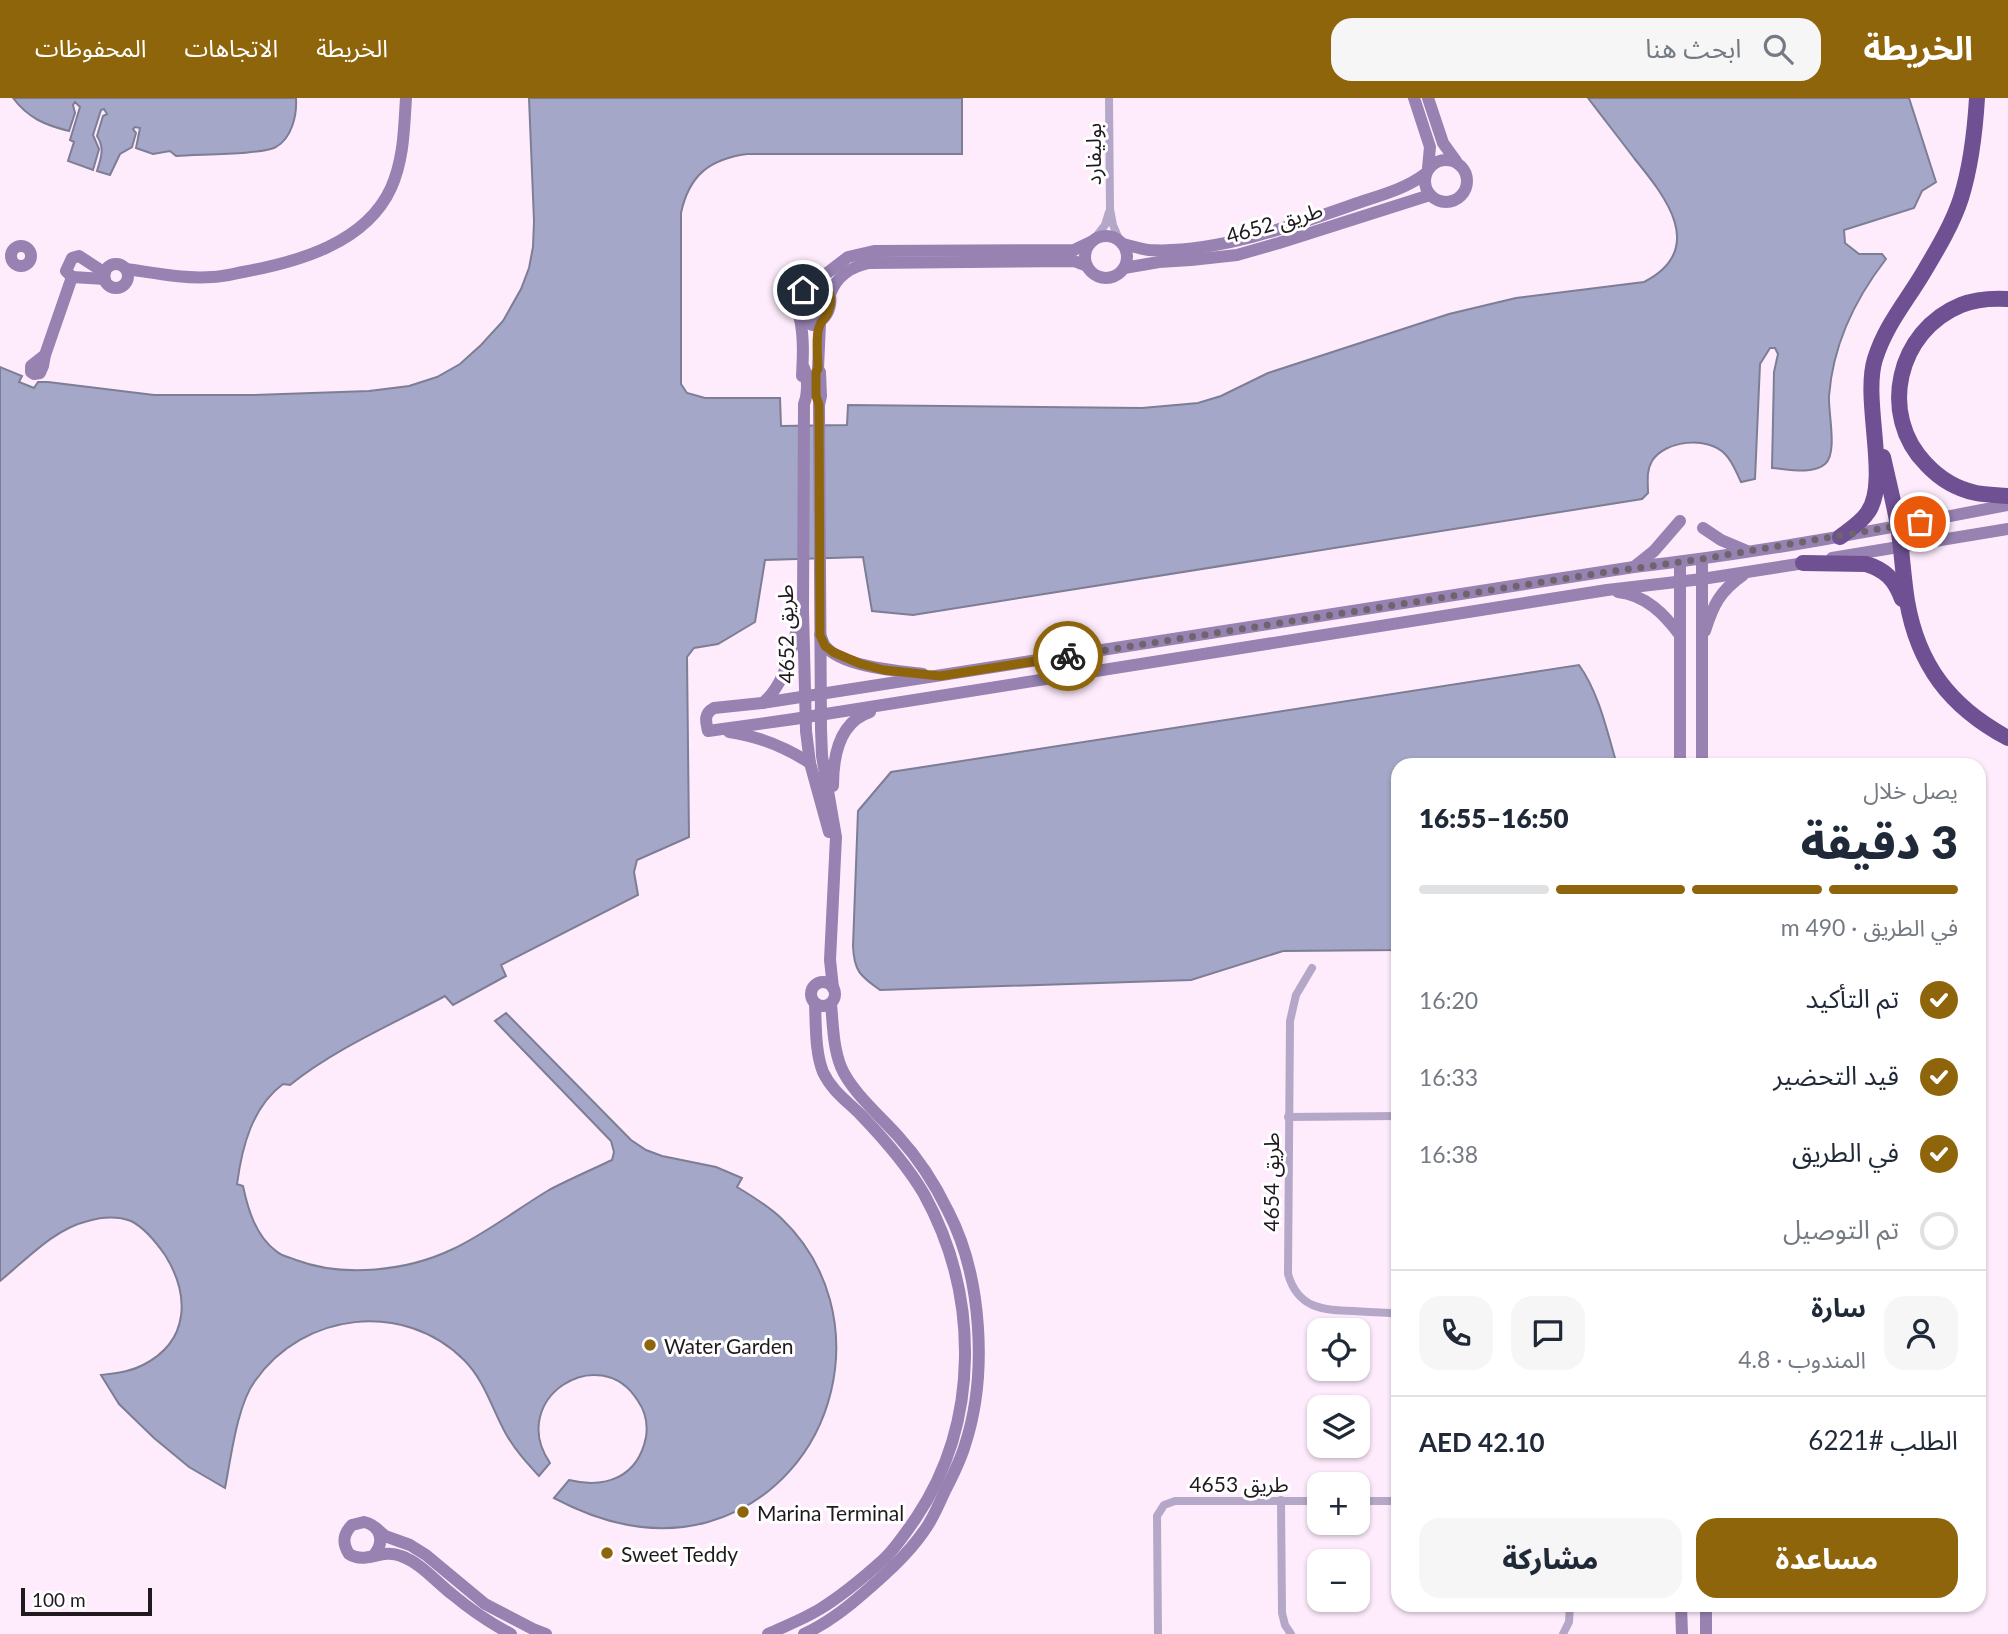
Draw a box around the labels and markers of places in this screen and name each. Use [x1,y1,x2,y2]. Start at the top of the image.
pin [773,260,833,320]
pin [1890,492,1950,552]
place label: Water Garden [664,1333,794,1358]
marker: Water Garden [642,1337,658,1353]
place label: Marina Terminal [757,1500,904,1525]
marker: Marina Terminal [735,1504,751,1520]
place label: Sweet Teddy [621,1541,738,1566]
marker: Sweet Teddy [599,1545,615,1561]

